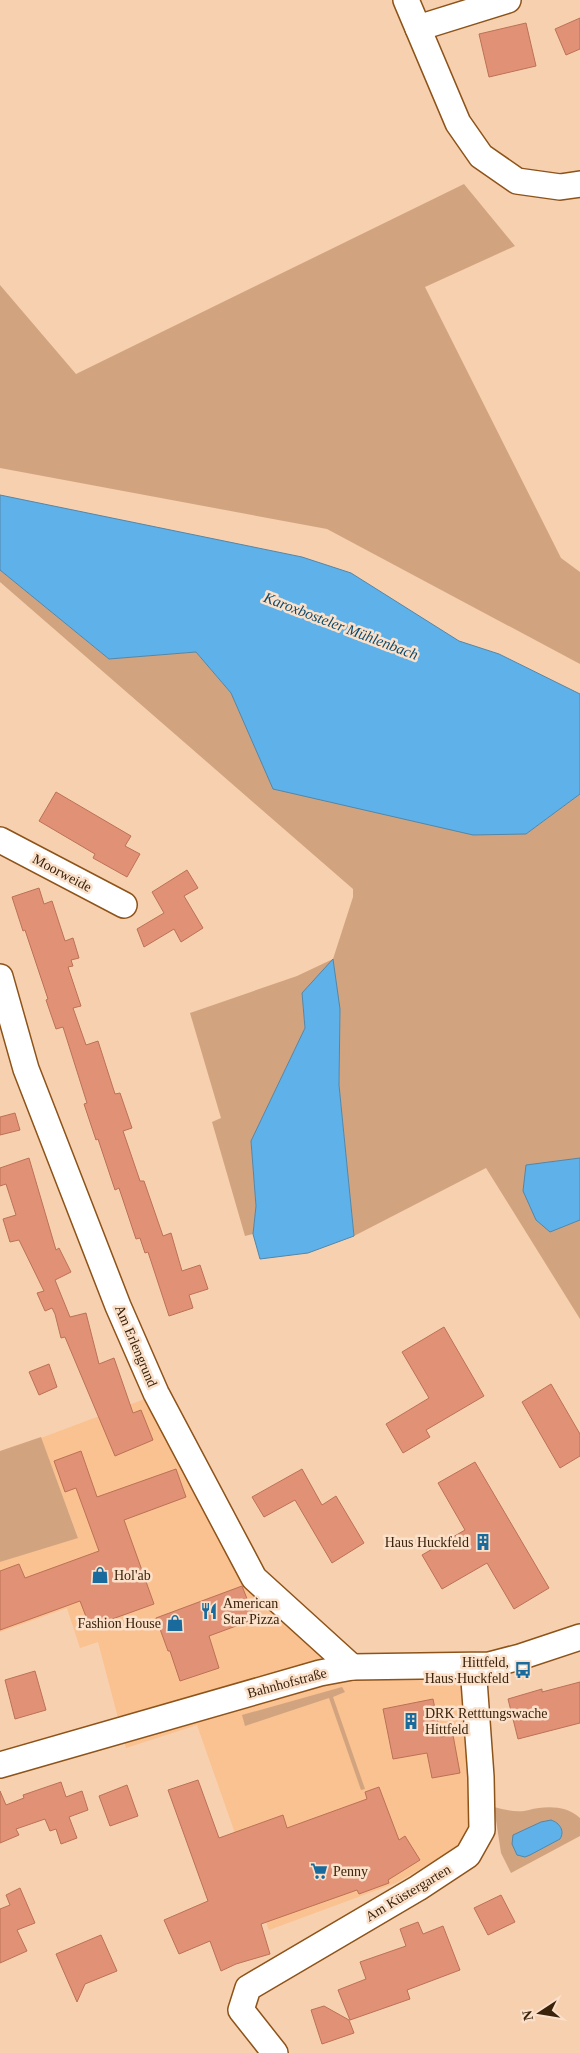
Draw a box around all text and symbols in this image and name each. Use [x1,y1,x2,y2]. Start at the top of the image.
water label: Karoxbosteler Mühlenbach [261,589,420,663]
street label: Moorweide [30,851,94,895]
street label: Am Erlengrund [112,1303,160,1389]
building icon: Haus Huckfeld [473,1532,493,1552]
place label: Haus Huckfeld [385,1535,469,1550]
shop icon: Hol'ab [90,1565,110,1585]
place label: Hol'ab [114,1568,151,1583]
place label: American Star Pizza [223,1596,280,1627]
restaurant icon: American Star Pizza [199,1601,219,1621]
shop icon: Fashion House [165,1613,185,1633]
place label: Fashion House [77,1616,161,1631]
place label: Hittfeld, Haus Huckfeld [425,1655,509,1686]
bus stop icon: Hittfeld, Haus Huckfeld [513,1660,533,1680]
street label: Bahnhofstraße [246,1665,328,1701]
place label: DRK Retttungswache Hittfeld [425,1706,547,1737]
building icon: DRK Retttungswache Hittfeld [401,1711,421,1731]
supermarket icon: Penny [309,1861,329,1881]
street label: Am Küstergarten [363,1862,453,1924]
place label: Penny [333,1864,368,1879]
north arrow [515,1988,565,2038]
text: N [519,2009,536,2022]

